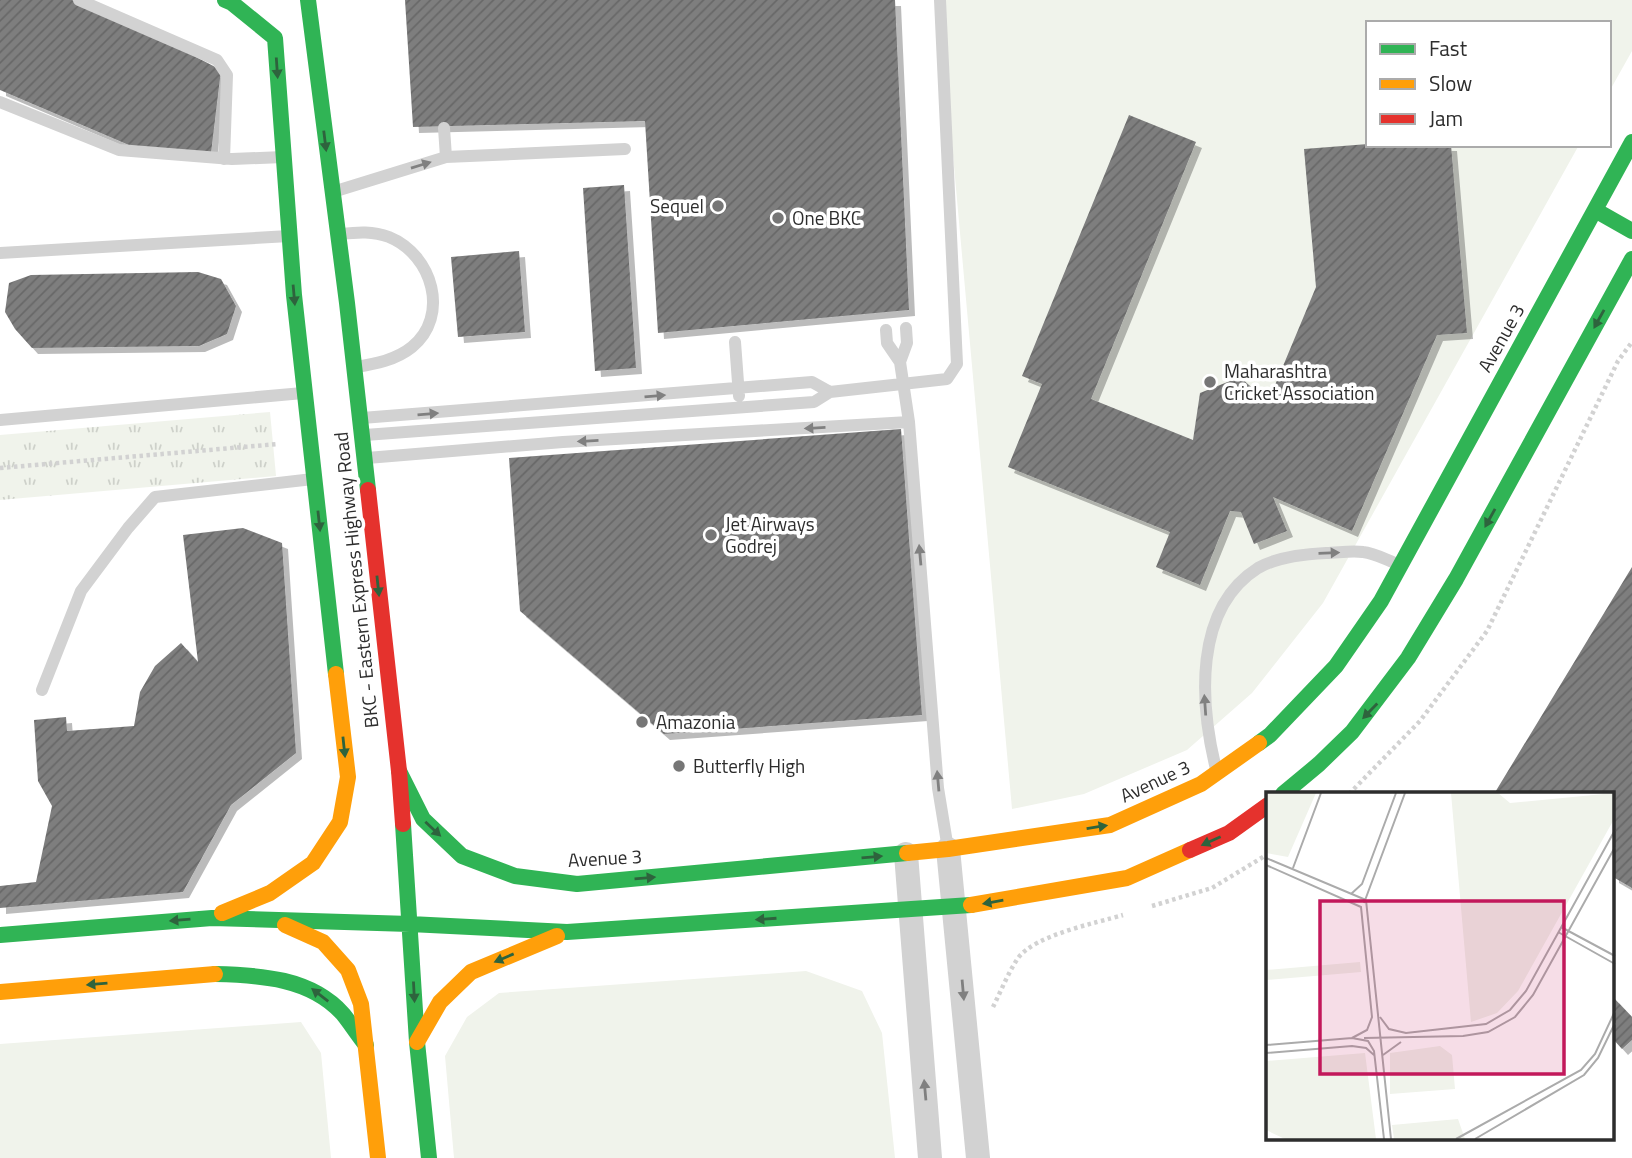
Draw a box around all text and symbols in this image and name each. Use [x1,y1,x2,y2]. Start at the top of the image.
legend [1366,21,1611,147]
text: Fast [1429,32,1468,64]
one-way arrow [272,57,283,79]
text: Slow [1429,67,1472,99]
text: Jam [1429,102,1463,134]
one-way arrow [320,130,331,152]
one-way arrow [410,160,431,170]
place label: Sequel [650,191,704,220]
marker: Sequel [710,198,726,214]
place label: One BKC [792,203,861,232]
marker: One BKC [770,210,786,226]
one-way arrow [289,284,300,306]
street label: Avenue 3 [1470,298,1531,377]
one-way arrow [1593,309,1605,328]
place label: Maharashtra Cricket Association [1224,356,1375,407]
marker: Maharashtra Cricket Association [1202,374,1218,390]
one-way arrow [644,390,666,401]
one-way arrow [417,408,439,419]
one-way arrow [804,422,826,433]
street label: BKC - Eastern Express Highway Road [326,431,385,729]
one-way arrow [577,436,599,447]
one-way arrow [1484,508,1496,528]
place label: Jet Airways Godrej [725,509,815,560]
one-way arrow [314,510,325,532]
marker: Jet Airways Godrej [703,527,719,543]
one-way arrow [914,543,925,565]
one-way arrow [1318,548,1340,559]
one-way arrow [373,575,384,597]
one-way arrow [1200,694,1211,716]
one-way arrow [1362,702,1378,719]
place label: Amazonia [656,707,736,736]
marker: Amazonia [634,714,650,730]
one-way arrow [339,736,350,758]
place label: Butterfly High [693,751,805,780]
street label: Avenue 3 [1115,752,1195,809]
marker: Butterfly High [671,758,687,774]
one-way arrow [932,770,943,792]
inset map [1266,792,1614,1140]
one-way arrow [424,821,442,837]
one-way arrow [1087,821,1109,832]
one-way arrow [1200,836,1221,847]
street label: Avenue 3 [567,841,643,874]
one-way arrow [861,851,883,862]
one-way arrow [635,872,657,883]
one-way arrow [982,897,1004,908]
one-way arrow [755,914,777,925]
one-way arrow [169,915,191,926]
one-way arrow [494,952,514,964]
one-way arrow [86,979,108,990]
one-way arrow [958,979,969,1001]
one-way arrow [409,981,420,1003]
one-way arrow [311,989,329,1003]
one-way arrow [919,1079,930,1101]

